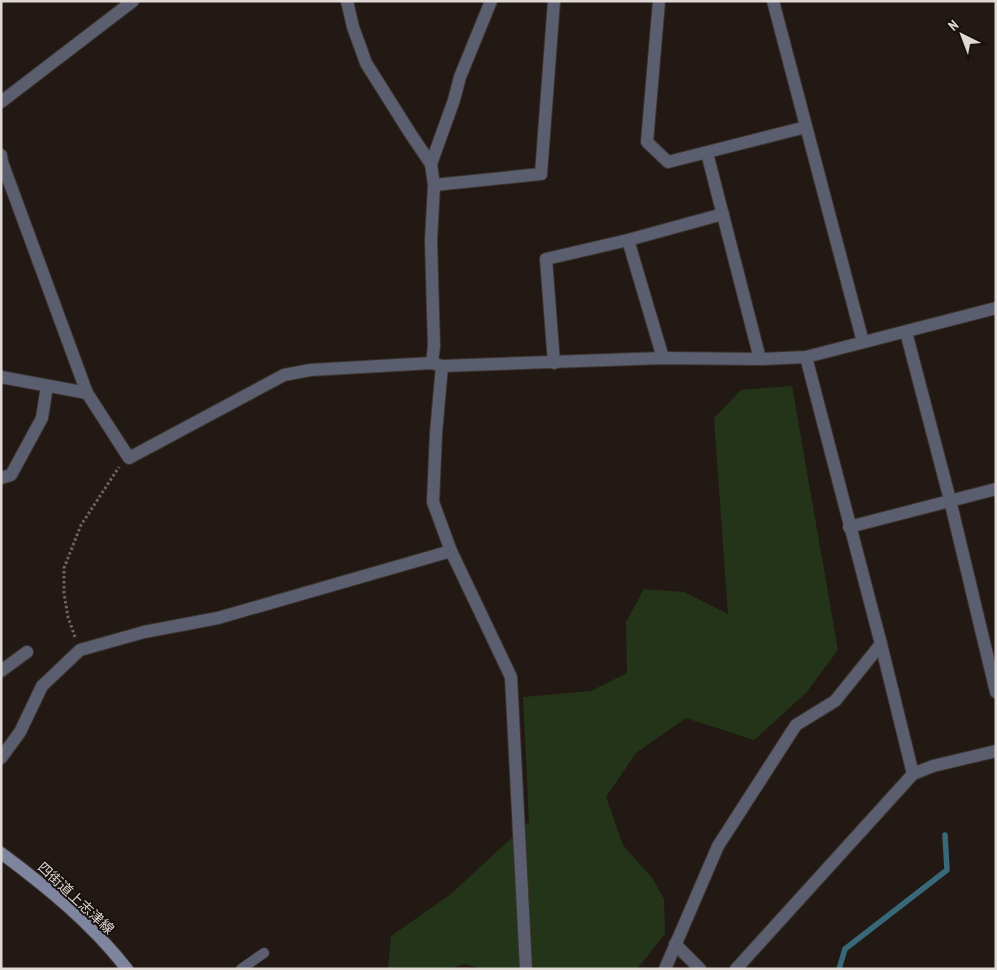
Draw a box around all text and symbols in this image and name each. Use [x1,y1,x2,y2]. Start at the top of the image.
north arrow [937,10,987,60]
text: N [944,16,962,35]
street label: 四街道上志津線 [34,858,118,938]

